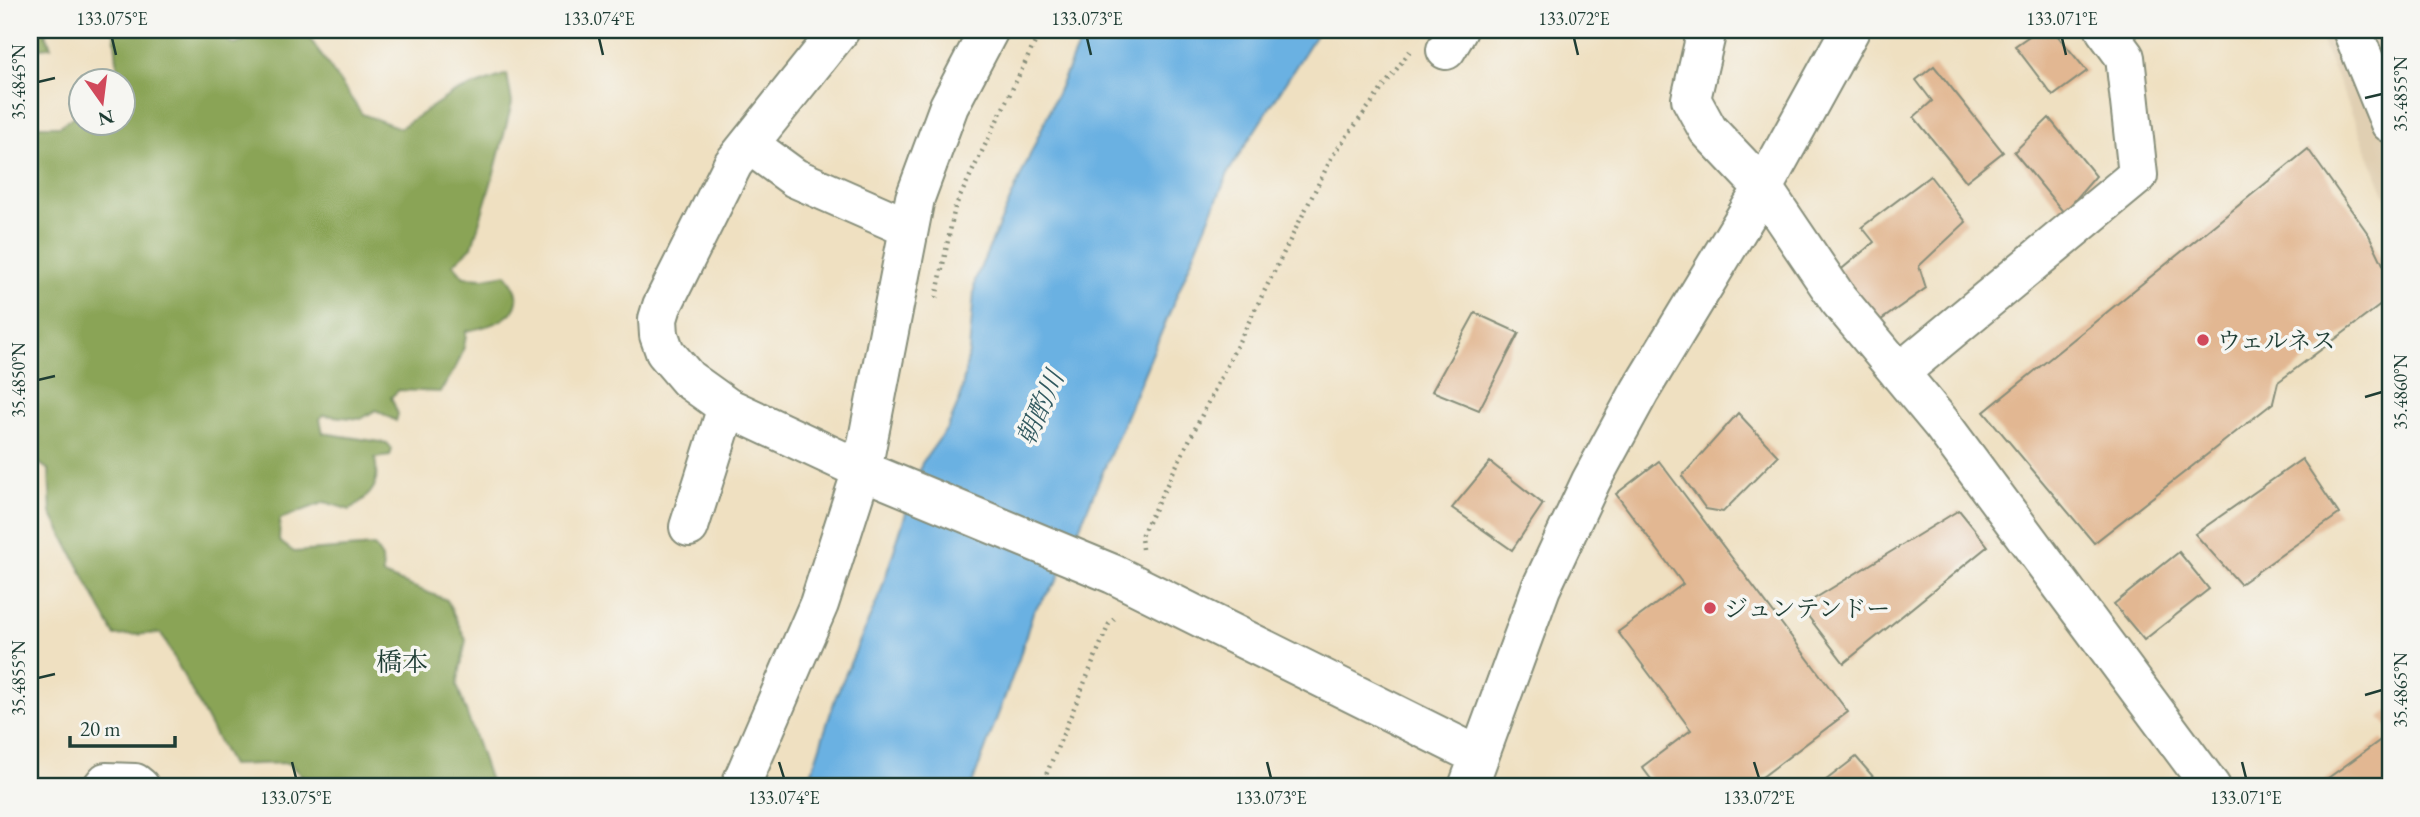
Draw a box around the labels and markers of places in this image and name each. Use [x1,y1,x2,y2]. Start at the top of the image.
place label: ウェルネス [2217,325,2335,356]
marker: ウェルネス [2195,332,2211,348]
place label: ジュンテンドー [1724,593,1890,624]
marker: ジュンテンドー [1702,600,1718,616]

